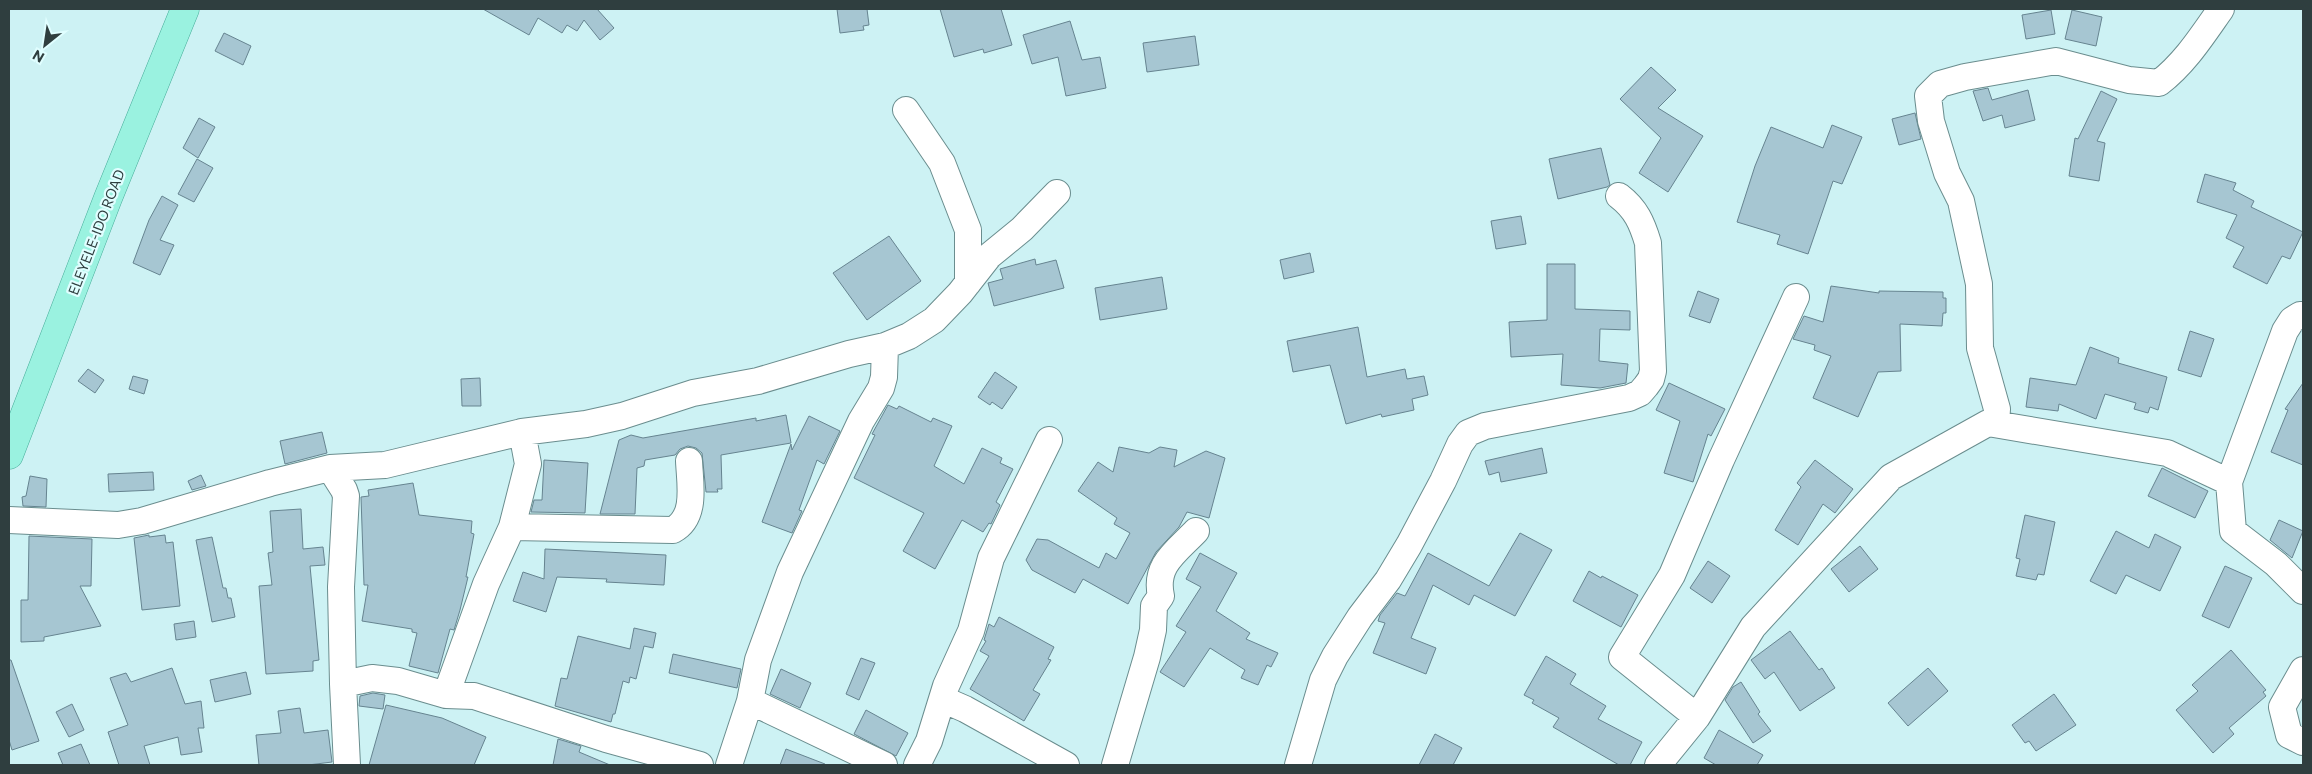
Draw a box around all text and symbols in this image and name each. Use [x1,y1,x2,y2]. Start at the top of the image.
north arrow [20,20,70,70]
text: N [29,47,47,67]
street label: ELEYELE-IDO ROAD [64,167,128,297]

